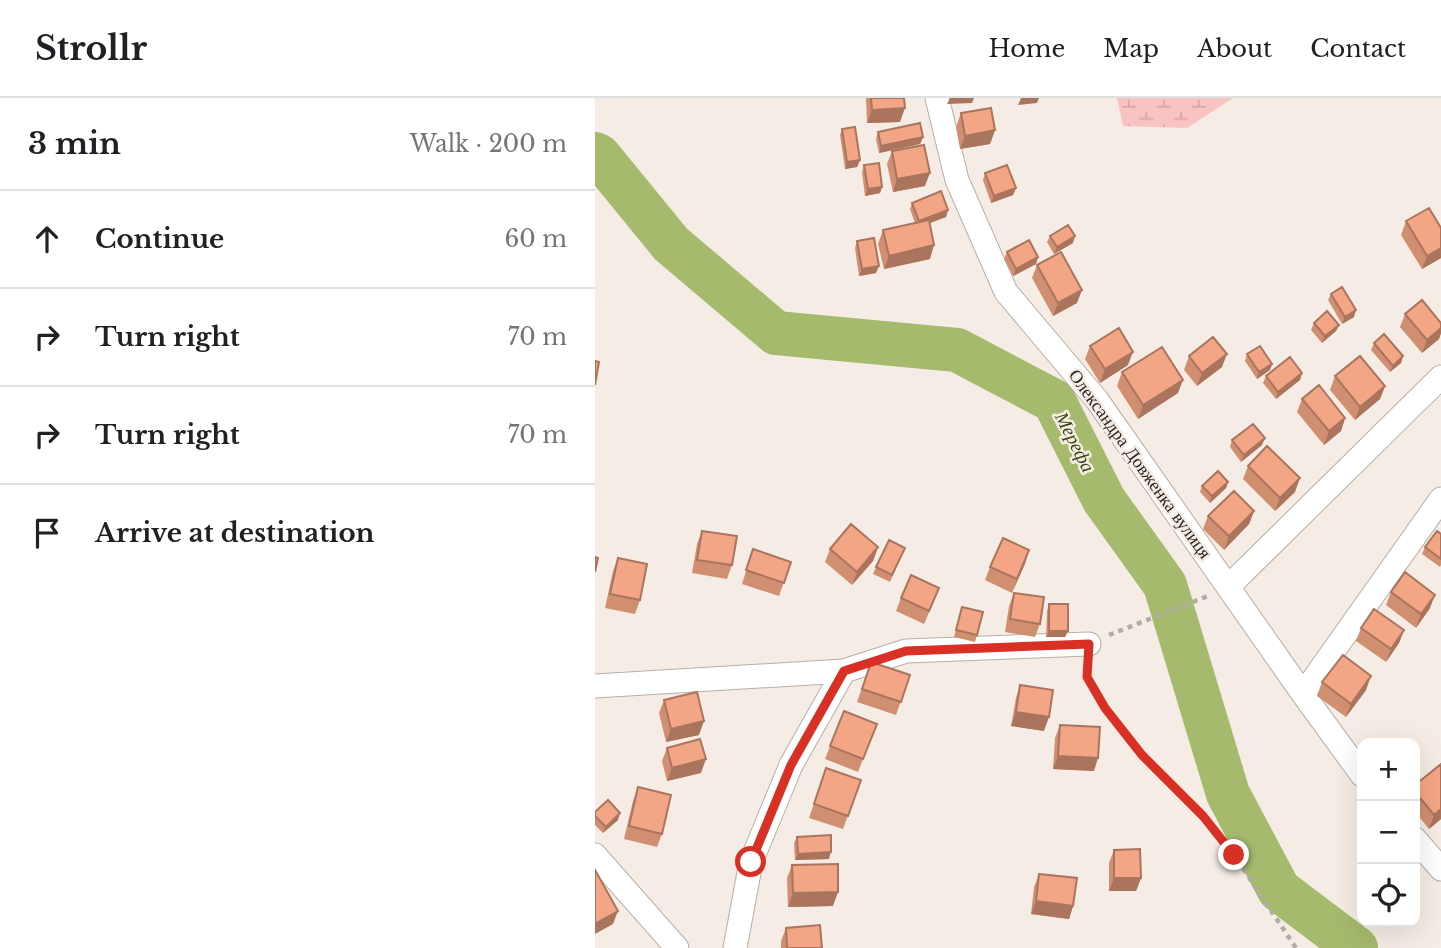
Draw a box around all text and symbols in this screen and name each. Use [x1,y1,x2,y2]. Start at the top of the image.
text: Strollr [35,28,147,69]
text: Home [989,34,1065,63]
text: Map [1103,34,1159,63]
text: About [1197,34,1272,63]
text: Contact [1310,34,1406,63]
text: 3 min [28,125,121,162]
text: Walk · 200 m [410,130,567,158]
icon: ahead [28,220,66,258]
text: Continue [95,223,224,255]
text: 60 m [505,225,567,253]
icon: right [28,318,66,356]
text: Turn right [95,321,240,353]
text: 70 m [508,323,567,351]
street label: Олександра Довженка вулиця [1064,365,1216,563]
water label: Мерефа [1050,407,1100,476]
icon: right [28,416,66,454]
text: Turn right [95,419,240,451]
text: 70 m [508,421,567,449]
icon: arrive [28,514,66,552]
text: Arrive at destination [95,517,375,549]
map controls [1357,738,1420,927]
button: + [1357,738,1420,801]
button: − [1357,801,1420,864]
route end [1218,839,1249,870]
route start [735,846,766,877]
button: locate [1357,864,1420,927]

